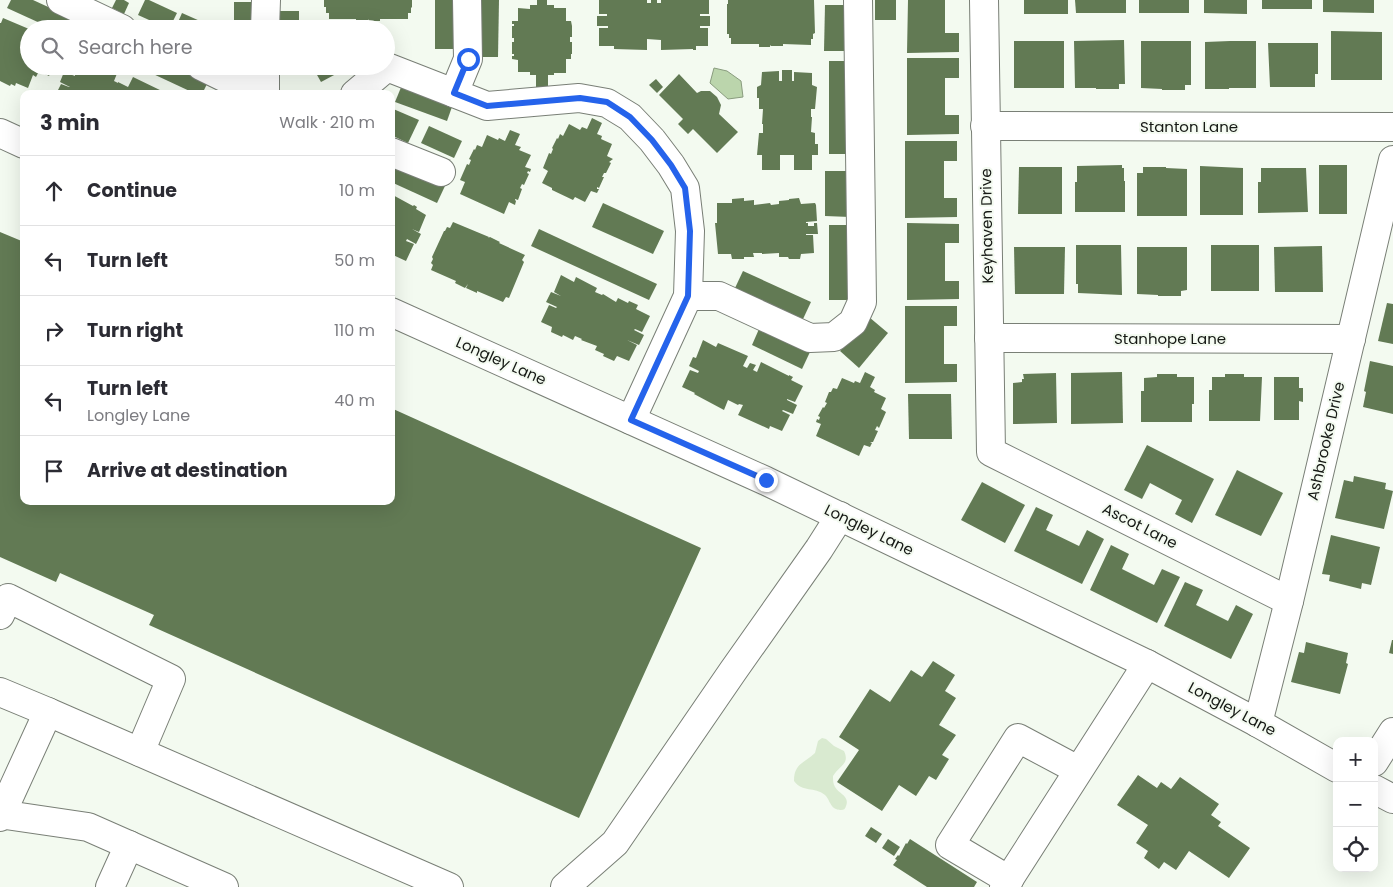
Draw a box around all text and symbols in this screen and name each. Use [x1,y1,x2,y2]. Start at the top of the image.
search box [20,20,395,75]
icon: search [38,34,66,62]
text: Search here [78,34,192,61]
route start [457,48,480,71]
text: 3 min [40,108,100,137]
text: Walk · 210 m [279,111,375,134]
street label: Stanton Lane [1140,116,1238,137]
street label: Keyhaven Drive [975,168,998,284]
icon: ahead [40,177,68,205]
text: Continue [87,177,177,204]
text: 10 m [339,179,375,202]
icon: left [40,247,68,275]
text: Turn left [87,247,168,274]
text: 50 m [334,249,375,272]
icon: right [40,317,68,345]
text: Turn right [87,317,183,344]
text: 110 m [334,319,375,342]
street label: Stanhope Lane [1114,328,1226,349]
street label: Longley Lane [453,331,550,390]
text: Turn left [87,375,168,402]
street label: Ashbrooke Drive [1302,380,1349,502]
icon: left [40,387,68,415]
text: 40 m [334,389,375,412]
text: Longley Lane [87,404,190,427]
icon: arrive [40,457,68,485]
text: Arrive at destination [87,457,288,484]
route end [755,469,778,492]
street label: Ascot Lane [1099,498,1181,553]
street label: Longley Lane [821,499,917,560]
street label: Longley Lane [1185,677,1280,741]
map controls [1333,737,1378,872]
button: + [1333,737,1378,782]
button: − [1333,782,1378,827]
button: locate [1333,827,1378,872]

